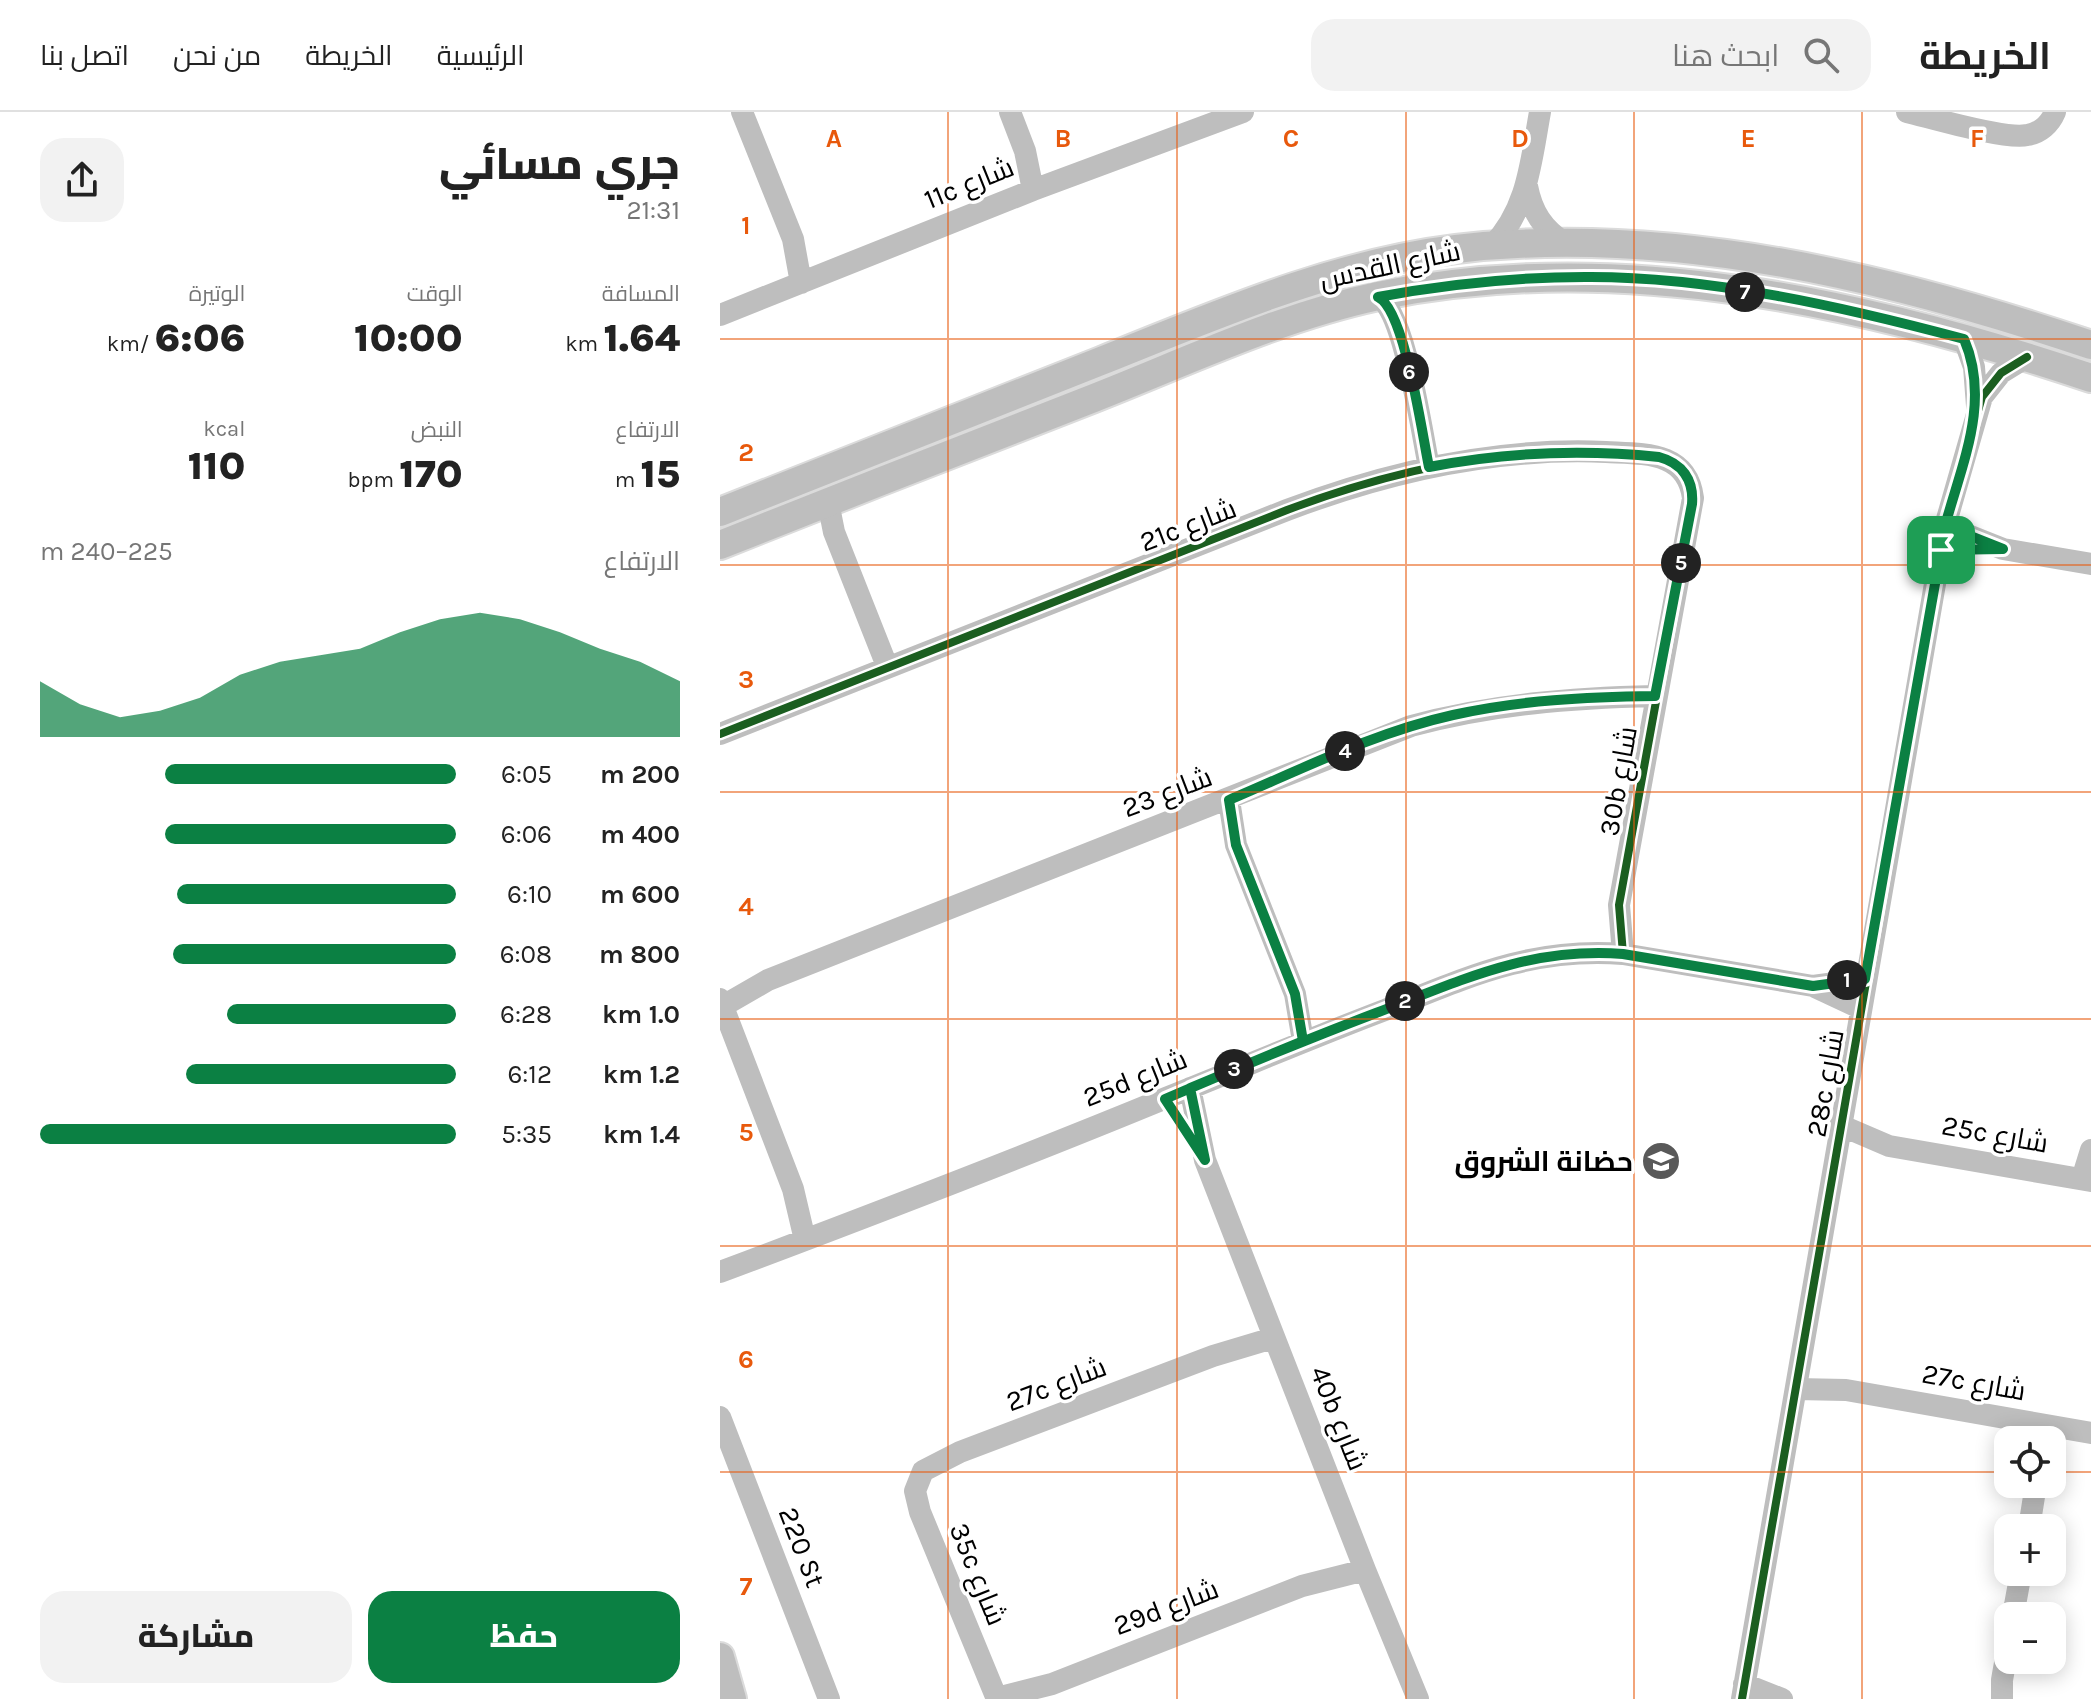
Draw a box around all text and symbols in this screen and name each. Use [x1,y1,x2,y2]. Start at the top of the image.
search box [1311,19,1871,91]
icon: search [1799,33,1843,77]
text: الخريطة [1919,34,2051,79]
text: ابحث هنا [1672,38,1779,74]
text: اتصل بنا [40,39,129,72]
text: من نحن [173,39,261,72]
text: الخريطة [305,39,393,72]
text: الرئيسية [437,39,524,72]
text: A [826,123,842,154]
text: B [1055,123,1071,154]
text: C [1283,123,1299,154]
text: D [1511,123,1529,154]
text: E [1740,123,1756,154]
text: F [1970,123,1984,154]
button: share [40,138,124,222]
text: جري مسائي [439,139,680,190]
street label: 11c شارع [919,150,1019,218]
text: 21:31 [626,195,680,226]
text: 1 [741,210,751,241]
street label: شارع القدس [1317,234,1464,298]
pin: 7 [1725,272,1765,312]
text: 7 [1740,279,1750,305]
text: الوتيرة [189,281,245,307]
text: الوقت [407,281,463,307]
text: المسافة [602,281,680,307]
text: 6:06 [155,314,245,361]
text: 10:00 [354,314,463,361]
text: 1.64 [603,314,680,361]
text: /km [107,331,155,357]
text: km [565,331,603,357]
pin: 6 [1389,352,1429,392]
text: 6 [1402,359,1416,385]
text: kcal [203,416,245,442]
text: النبض [411,417,463,443]
text: الارتفاع [616,417,680,443]
text: 2 [738,437,754,468]
text: 110 [188,442,245,489]
text: 170 [399,450,463,497]
text: 15 [641,450,680,497]
text: bpm [348,467,399,493]
text: m [615,467,641,493]
street label: 21c شارع [1135,492,1242,560]
pin [1907,516,1975,584]
icon: arrive [1919,528,1963,572]
text: 225–240 m [40,536,173,567]
pin: 5 [1661,543,1701,583]
text: الارتفاع [604,546,680,577]
text: 5 [1675,550,1687,576]
text: 3 [738,664,754,695]
street label: 30b شارع [1592,724,1646,839]
pin: 4 [1325,731,1365,771]
text: 4 [1338,738,1352,764]
text: 6:05 [501,759,552,790]
text: 200 m [600,759,680,790]
street label: شارع 23 [1117,760,1217,826]
text: 6:06 [501,819,552,850]
text: 400 m [600,819,680,850]
text: 6:10 [507,879,552,910]
text: 600 m [600,879,680,910]
text: 4 [738,891,754,922]
text: 6:08 [500,939,552,970]
text: 800 m [599,939,680,970]
pin: 1 [1827,960,1867,1000]
text: 1 [1843,967,1851,993]
pin: 2 [1385,981,1425,1021]
text: 2 [1398,988,1412,1014]
text: 6:28 [500,999,552,1030]
text: 1.0 km [602,999,680,1030]
street label: 28c شارع [1799,1027,1853,1140]
street label: 25d شارع [1078,1042,1193,1116]
pin: 3 [1214,1049,1254,1089]
text: 3 [1227,1056,1241,1082]
text: 6:12 [507,1059,552,1090]
text: 1.2 km [603,1059,680,1090]
street label: 25c شارع [1939,1108,2051,1162]
text: 5 [738,1117,754,1148]
text: 5:35 [501,1119,552,1150]
text: 1.4 km [603,1119,680,1150]
school or university icon: حضانة الشروق [1640,1140,1682,1182]
place label: حضانة الشروق [1454,1145,1633,1179]
text: 6 [738,1344,754,1375]
street label: 27c شارع [1001,1350,1112,1420]
street label: 27c شارع [1919,1357,2028,1409]
street label: 40b شارع [1301,1361,1375,1476]
map controls [1994,1426,2066,1674]
button: locate [1994,1426,2066,1498]
street label: 220 St [772,1502,832,1592]
button: + [1994,1514,2066,1586]
street label: 35c شارع [941,1518,1013,1631]
text: 7 [740,1571,753,1602]
street label: 29d شارع [1109,1572,1224,1644]
button: مشاركة [40,1591,352,1683]
button: حفظ [368,1591,680,1683]
button: − [1994,1602,2066,1674]

